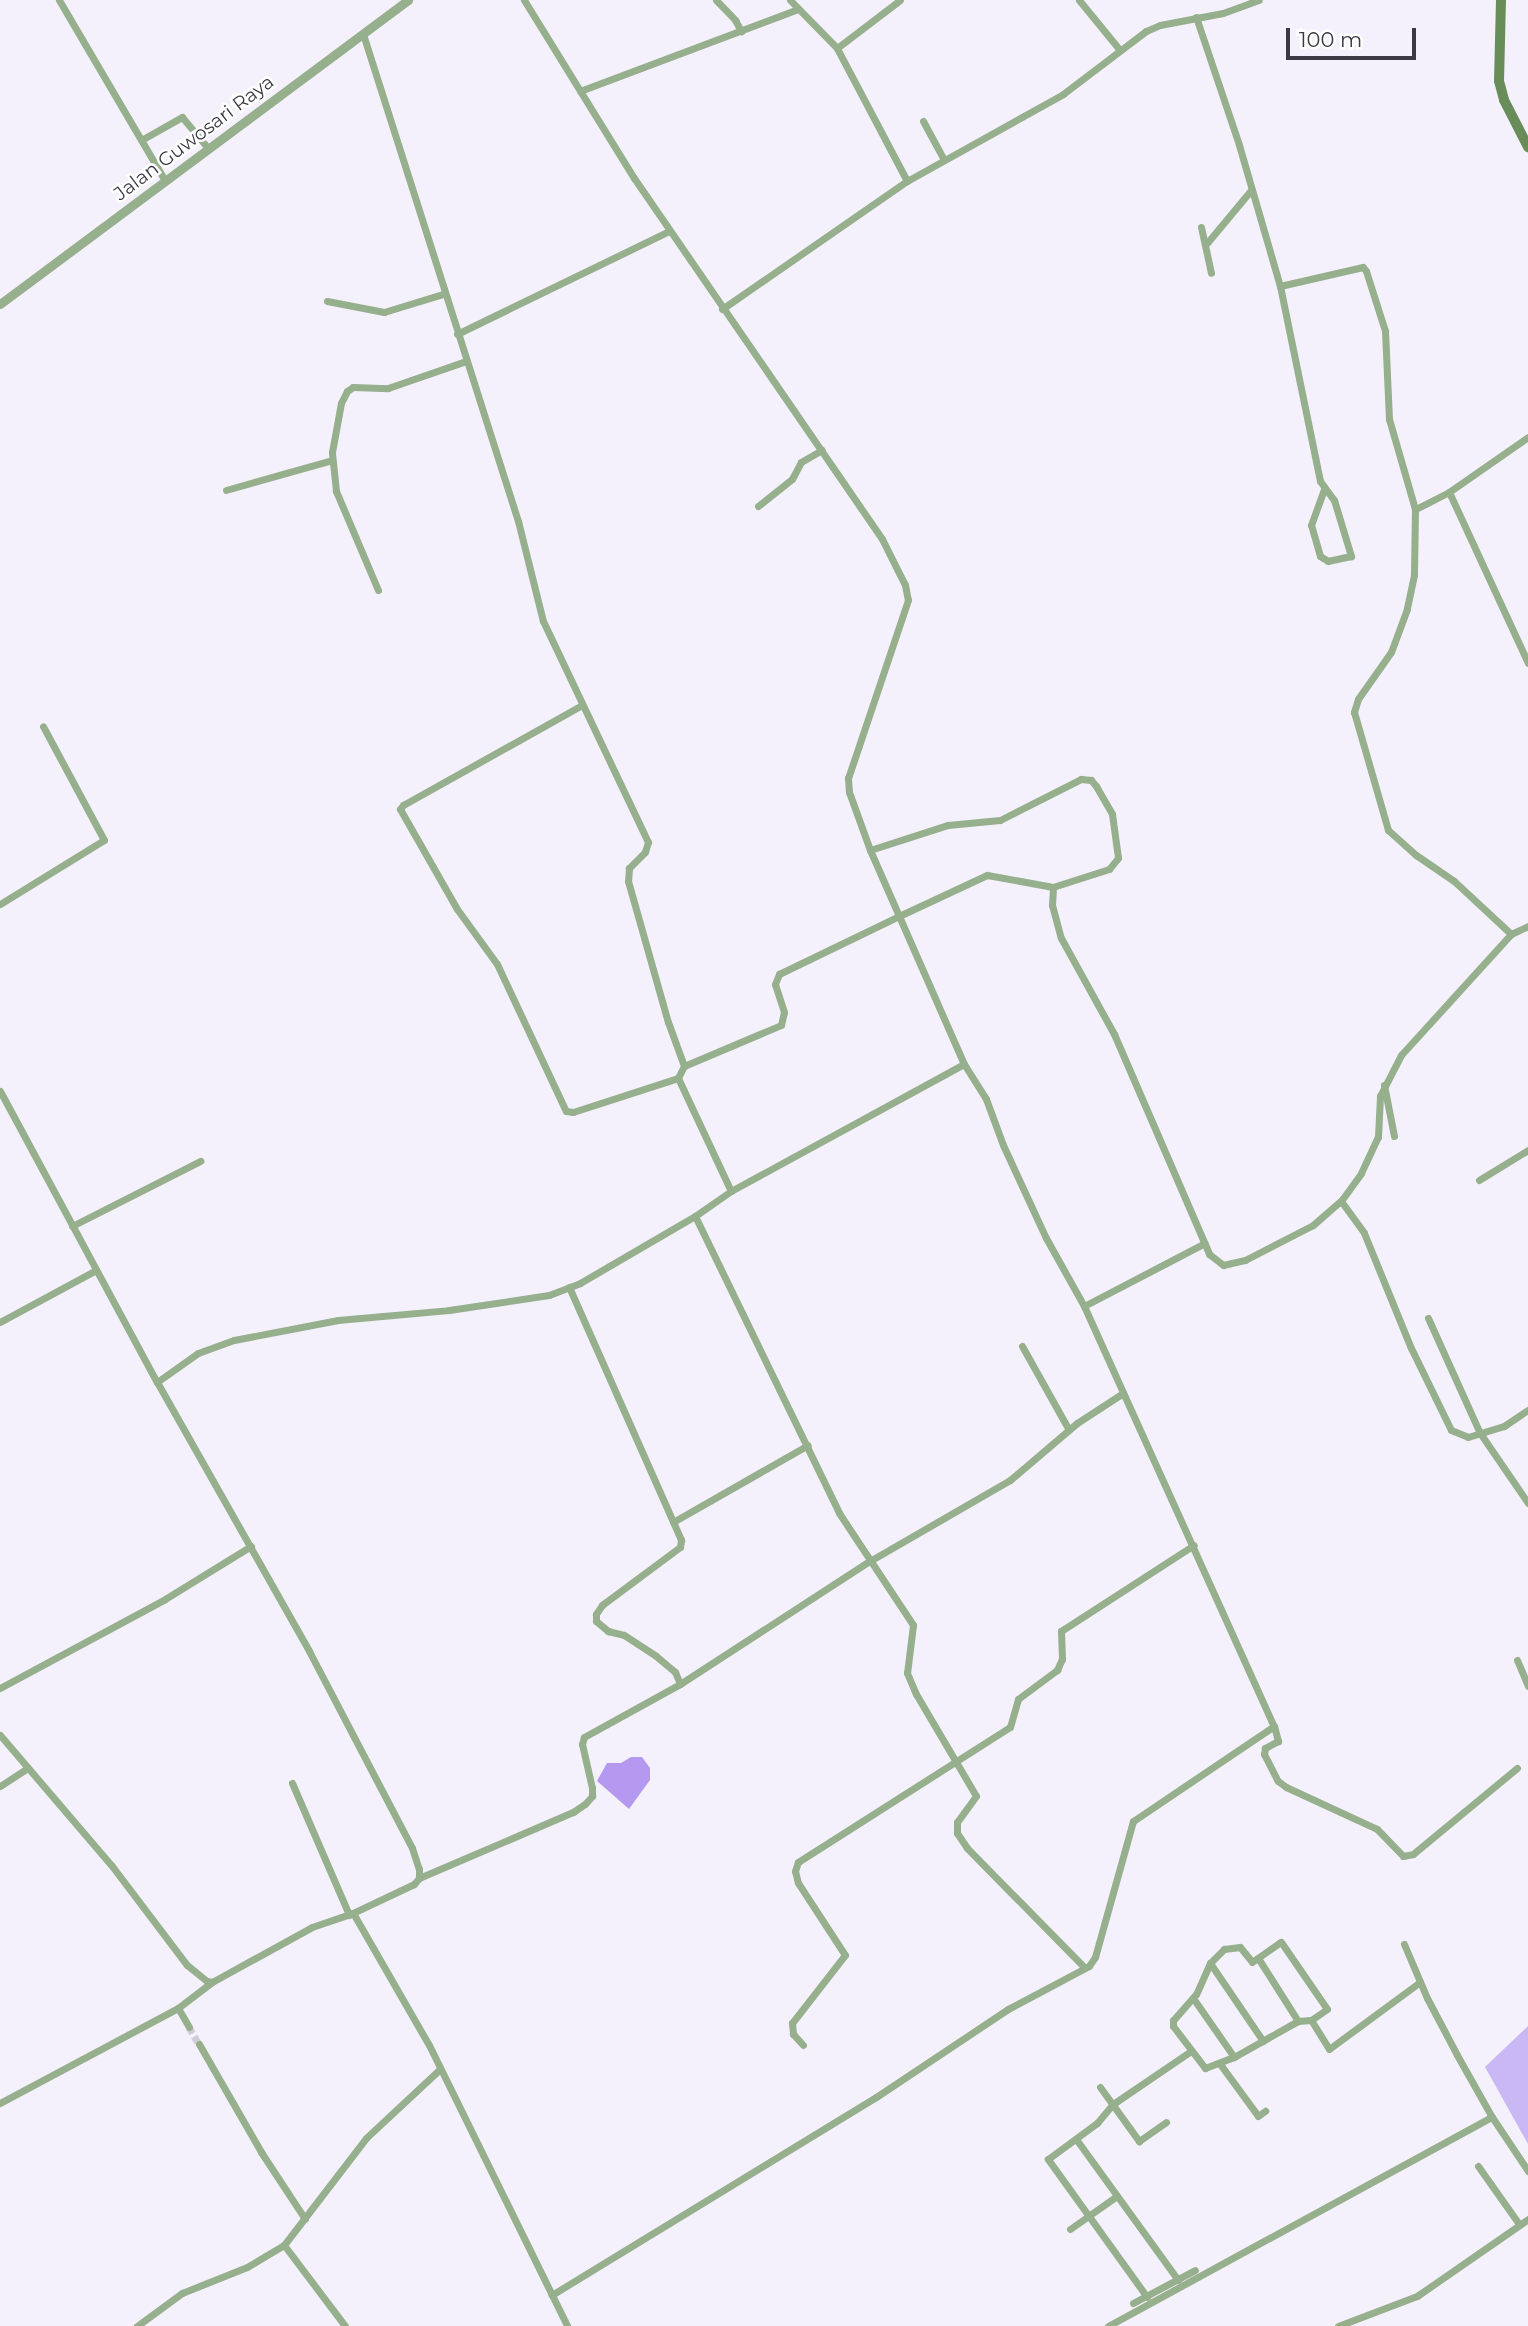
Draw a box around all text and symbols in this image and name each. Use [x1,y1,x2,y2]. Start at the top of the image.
scale bar [1290,14,1420,58]
text: 100 m [1299,27,1362,52]
street label: Jalan Guwosari Raya [110,70,278,206]

